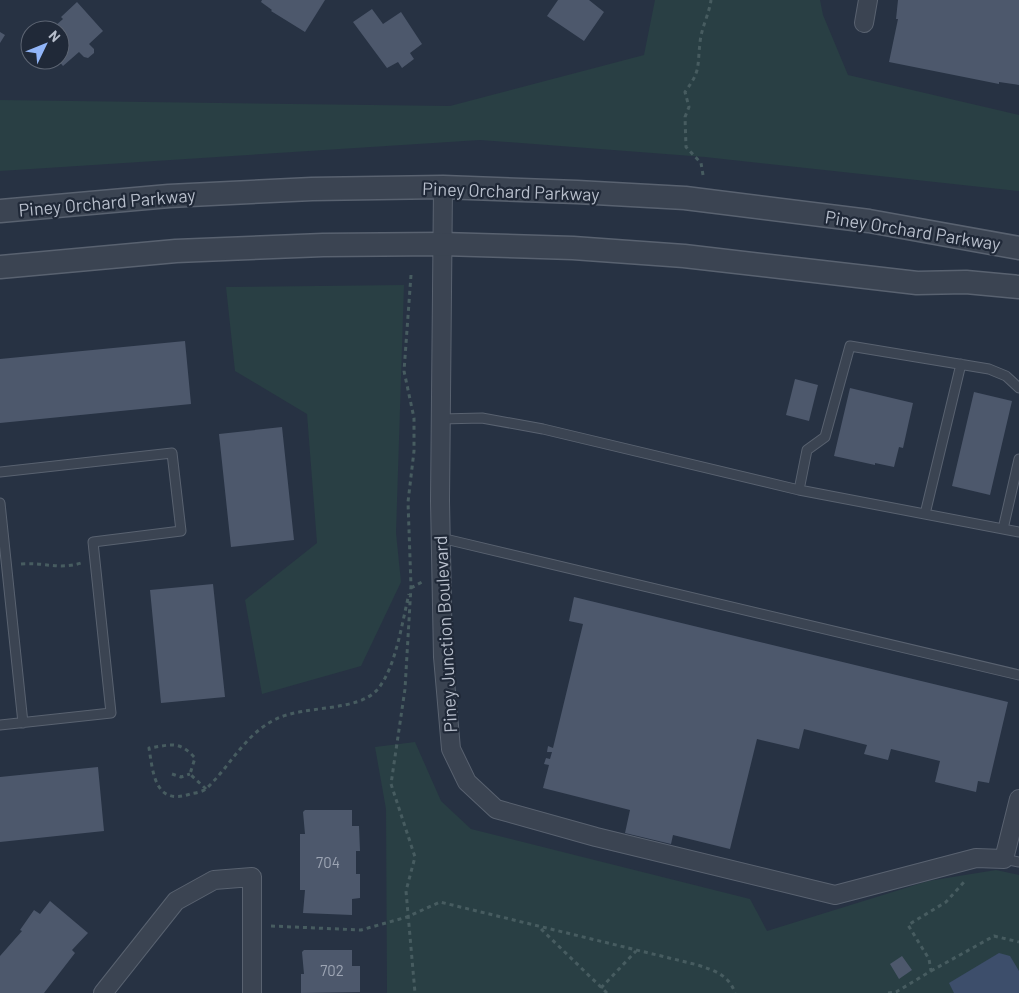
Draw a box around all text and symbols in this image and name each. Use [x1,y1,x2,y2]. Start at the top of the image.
north arrow [20,20,70,70]
text: N [45,27,64,45]
street label: Piney Orchard Parkway [422,177,600,205]
street label: Piney Orchard Parkway [18,183,196,221]
street label: Piney Orchard Parkway [824,205,1002,255]
street label: Piney Junction Boulevard [429,535,461,733]
house number: 704 [316,853,340,871]
house number: 702 [320,961,344,979]

